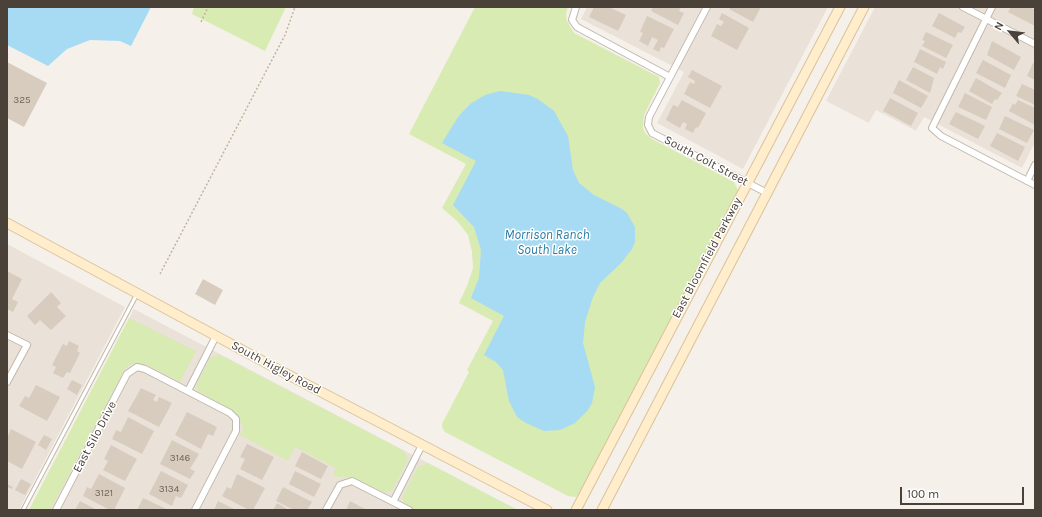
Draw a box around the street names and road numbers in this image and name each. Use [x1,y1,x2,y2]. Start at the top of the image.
street label: South Colt Street [661,133,751,189]
street label: East Bloomfield Parkway [669,195,745,321]
street label: South Higley Road [229,338,323,398]
street label: East Silo Drive [70,399,120,475]

